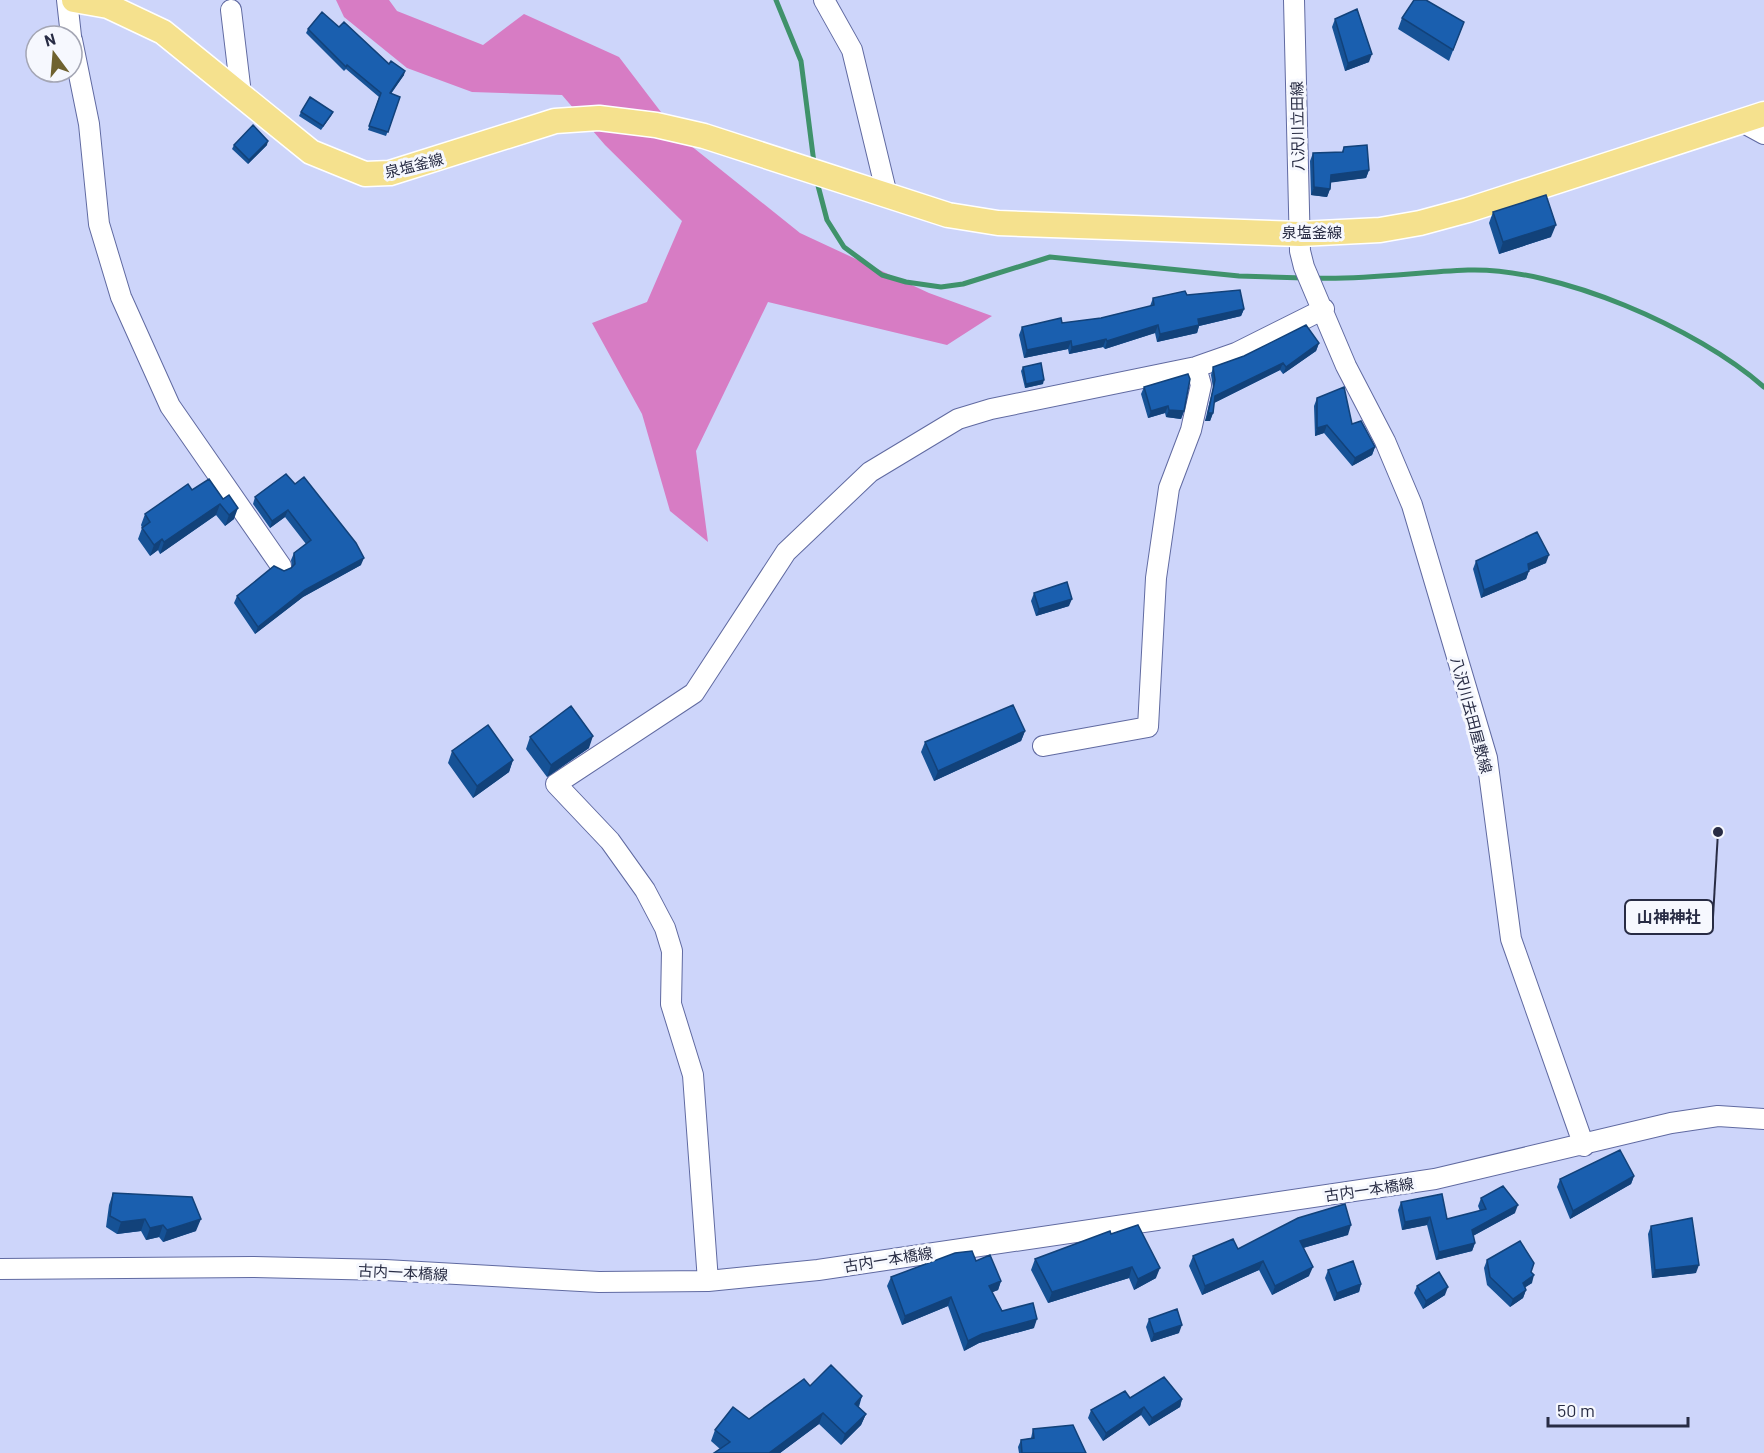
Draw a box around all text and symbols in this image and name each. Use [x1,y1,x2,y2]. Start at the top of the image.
north arrow [24,24,84,84]
text: N [42,29,57,50]
street label: 八沢川立田線 [1287,81,1307,171]
street label: 泉塩釜線 [383,149,445,181]
street label: 泉塩釜線 [1282,223,1342,241]
street label: 八沢川去田屋敷線 [1448,655,1496,775]
callout: 山神神社 [1625,900,1713,934]
text: 山神神社 [1637,907,1701,926]
street label: 古内一本橋線 [1323,1174,1415,1204]
street label: 古内一本橋線 [842,1243,934,1275]
street label: 古内一本橋線 [358,1261,448,1283]
scale bar [1548,1390,1688,1428]
text: 50 m [1557,1399,1595,1421]

